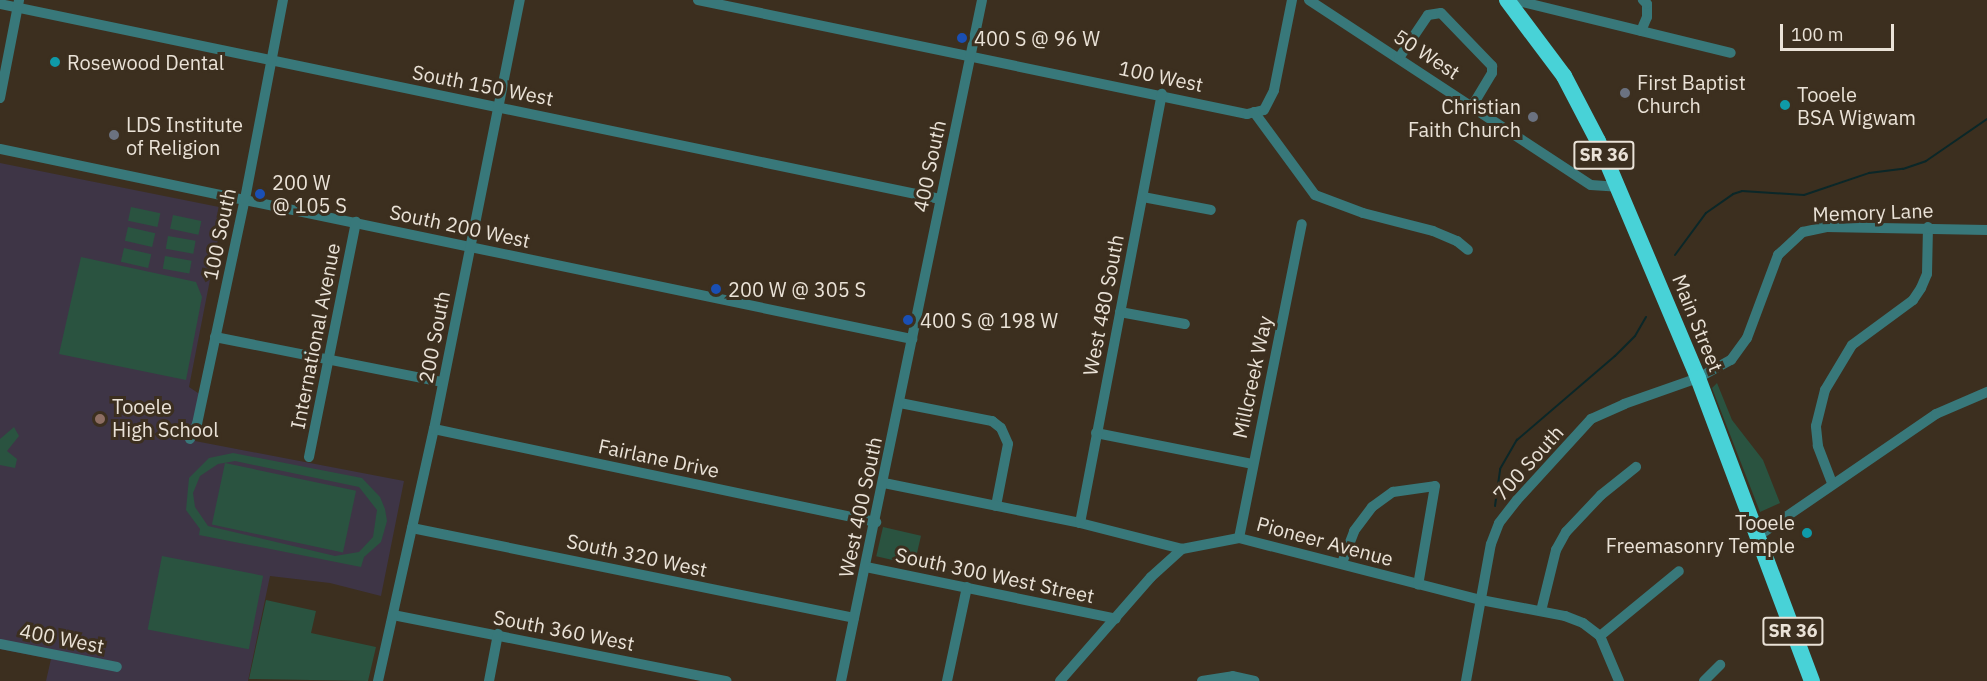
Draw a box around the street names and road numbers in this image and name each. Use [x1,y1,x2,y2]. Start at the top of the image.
street label: 50 West [1390,24,1464,84]
street label: 100 West [1117,55,1205,97]
street label: South 150 West [410,60,556,110]
street label: 400 South [908,118,950,214]
road number: SR 36 [1572,140,1636,170]
street label: 100 South [198,186,240,282]
street label: Memory Lane [1812,198,1934,226]
street label: South 200 West [388,199,532,253]
street label: West 480 South [1078,232,1128,378]
street label: International Avenue [285,241,345,431]
street label: Main Street [1668,271,1728,375]
street label: 200 South [413,289,455,385]
street label: Millcreek Way [1227,314,1277,440]
street label: 700 South [1488,420,1568,506]
street label: Fairlane Drive [596,433,722,483]
street label: West 400 South [833,435,887,579]
street label: Pioneer Avenue [1254,511,1396,571]
street label: South 320 West [565,528,709,582]
street label: South 300 West Street [893,542,1097,608]
street label: South 360 West [491,605,637,655]
road number: SR 36 [1762,616,1824,646]
street label: 400 West [18,618,106,658]

